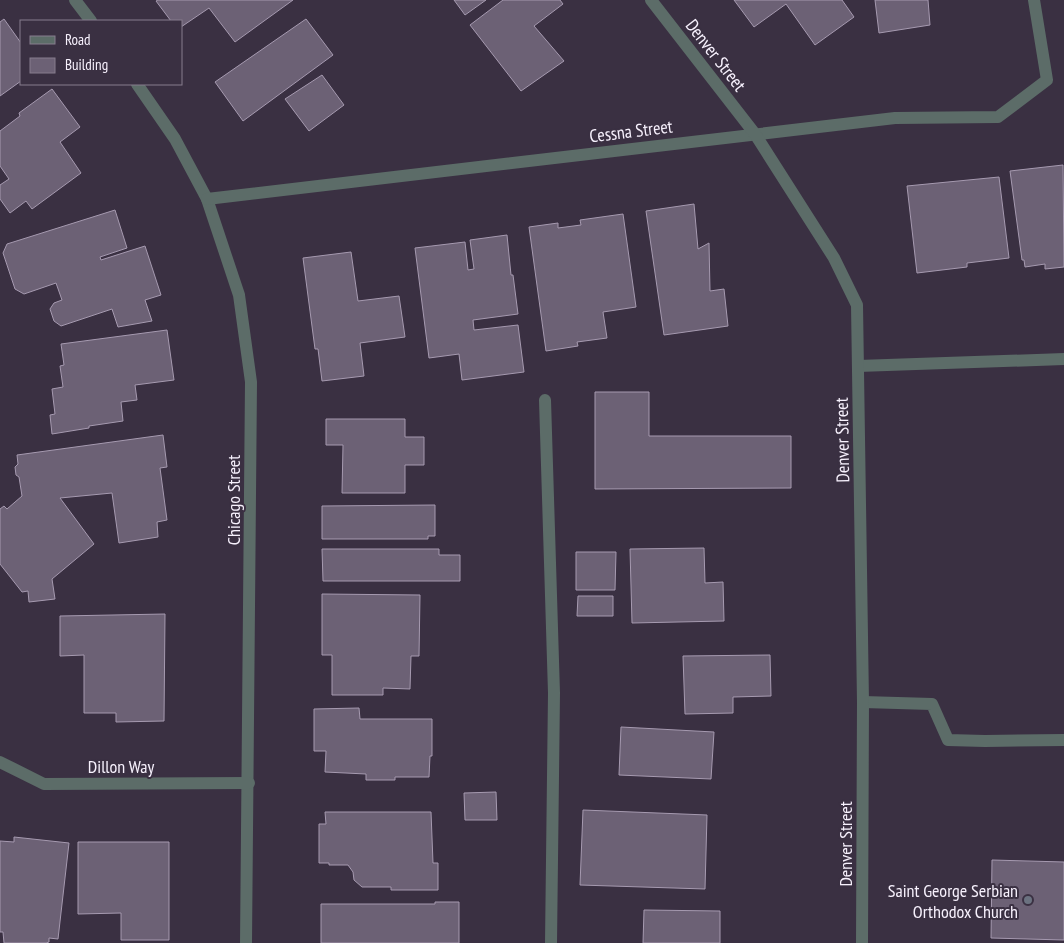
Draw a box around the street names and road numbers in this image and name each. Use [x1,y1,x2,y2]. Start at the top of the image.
street label: Denver Street [681,14,751,96]
street label: Cessna Street [588,114,674,148]
street label: Denver Street [830,397,854,483]
street label: Chicago Street [222,455,245,545]
street label: Dillon Way [88,755,154,778]
street label: Denver Street [834,801,857,887]

